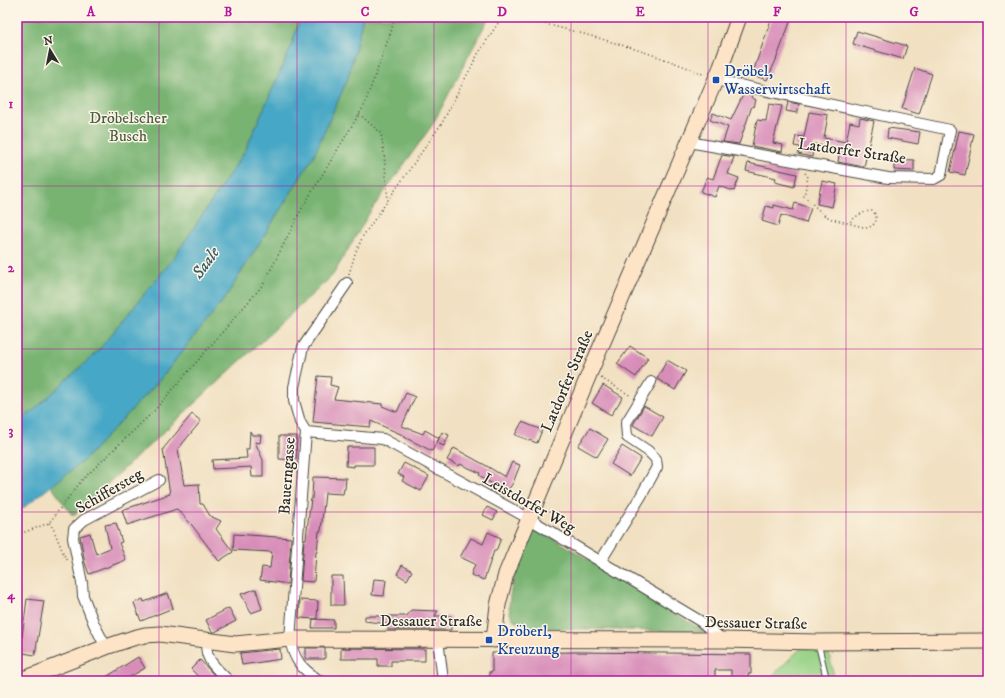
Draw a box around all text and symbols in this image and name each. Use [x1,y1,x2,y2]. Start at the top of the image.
text: A [86,4,96,20]
text: B [224,4,232,20]
text: C [361,4,370,20]
text: D [497,4,507,20]
text: E [635,4,645,20]
text: F [773,4,782,20]
text: G [909,4,919,20]
north arrow [30,30,70,70]
text: N [43,33,54,49]
place label: Dröbel, Wasserwirtschaft [723,61,831,99]
marker: Dröbel, Wasserwirtschaft [711,75,721,85]
text: 1 [9,96,14,112]
park label: Dröbelscher Busch [89,108,167,146]
street label: Latdorfer Straße [797,134,908,169]
water label: Saale [187,242,226,284]
text: 2 [8,260,15,276]
street label: Latdorfer Straße [537,327,598,435]
text: 3 [9,423,14,439]
street label: Bauerngasse [274,436,300,515]
street label: Schiffersteg [72,464,146,518]
street label: Leistdorfer Weg [479,468,579,538]
text: 4 [6,587,15,604]
street label: Dessauer Straße [380,611,483,631]
street label: Dessauer Straße [705,612,808,634]
place label: Dröberl, Kreuzung [497,621,560,659]
marker: Dröberl, Kreuzung [484,635,494,645]

